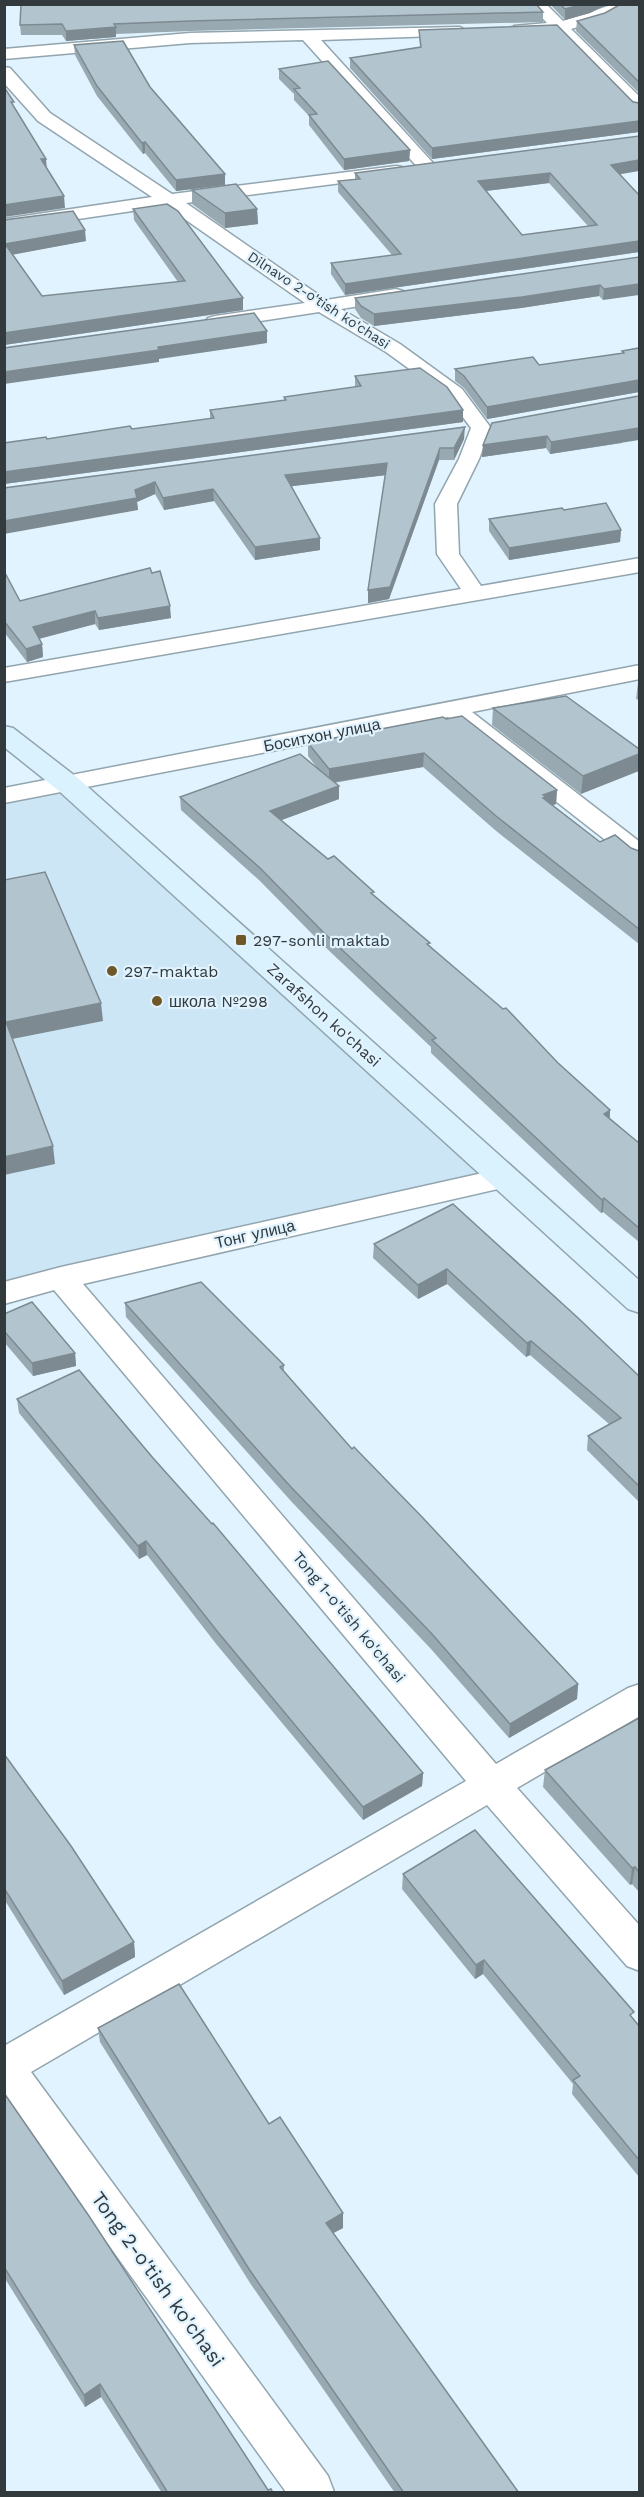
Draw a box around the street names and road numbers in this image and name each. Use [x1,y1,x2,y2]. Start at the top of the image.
street label: Dilnavo 2-o'tish ko'chasi [245,248,393,352]
street label: Боситхон улица [262,714,382,756]
street label: Zarafshon ko'chasi [263,959,385,1071]
street label: Тонг улица [213,1216,297,1252]
street label: Tong 1-o'tish ko'chasi [289,1548,409,1686]
street label: Tong 2-o'tish ko'chasi [86,2187,230,2371]

